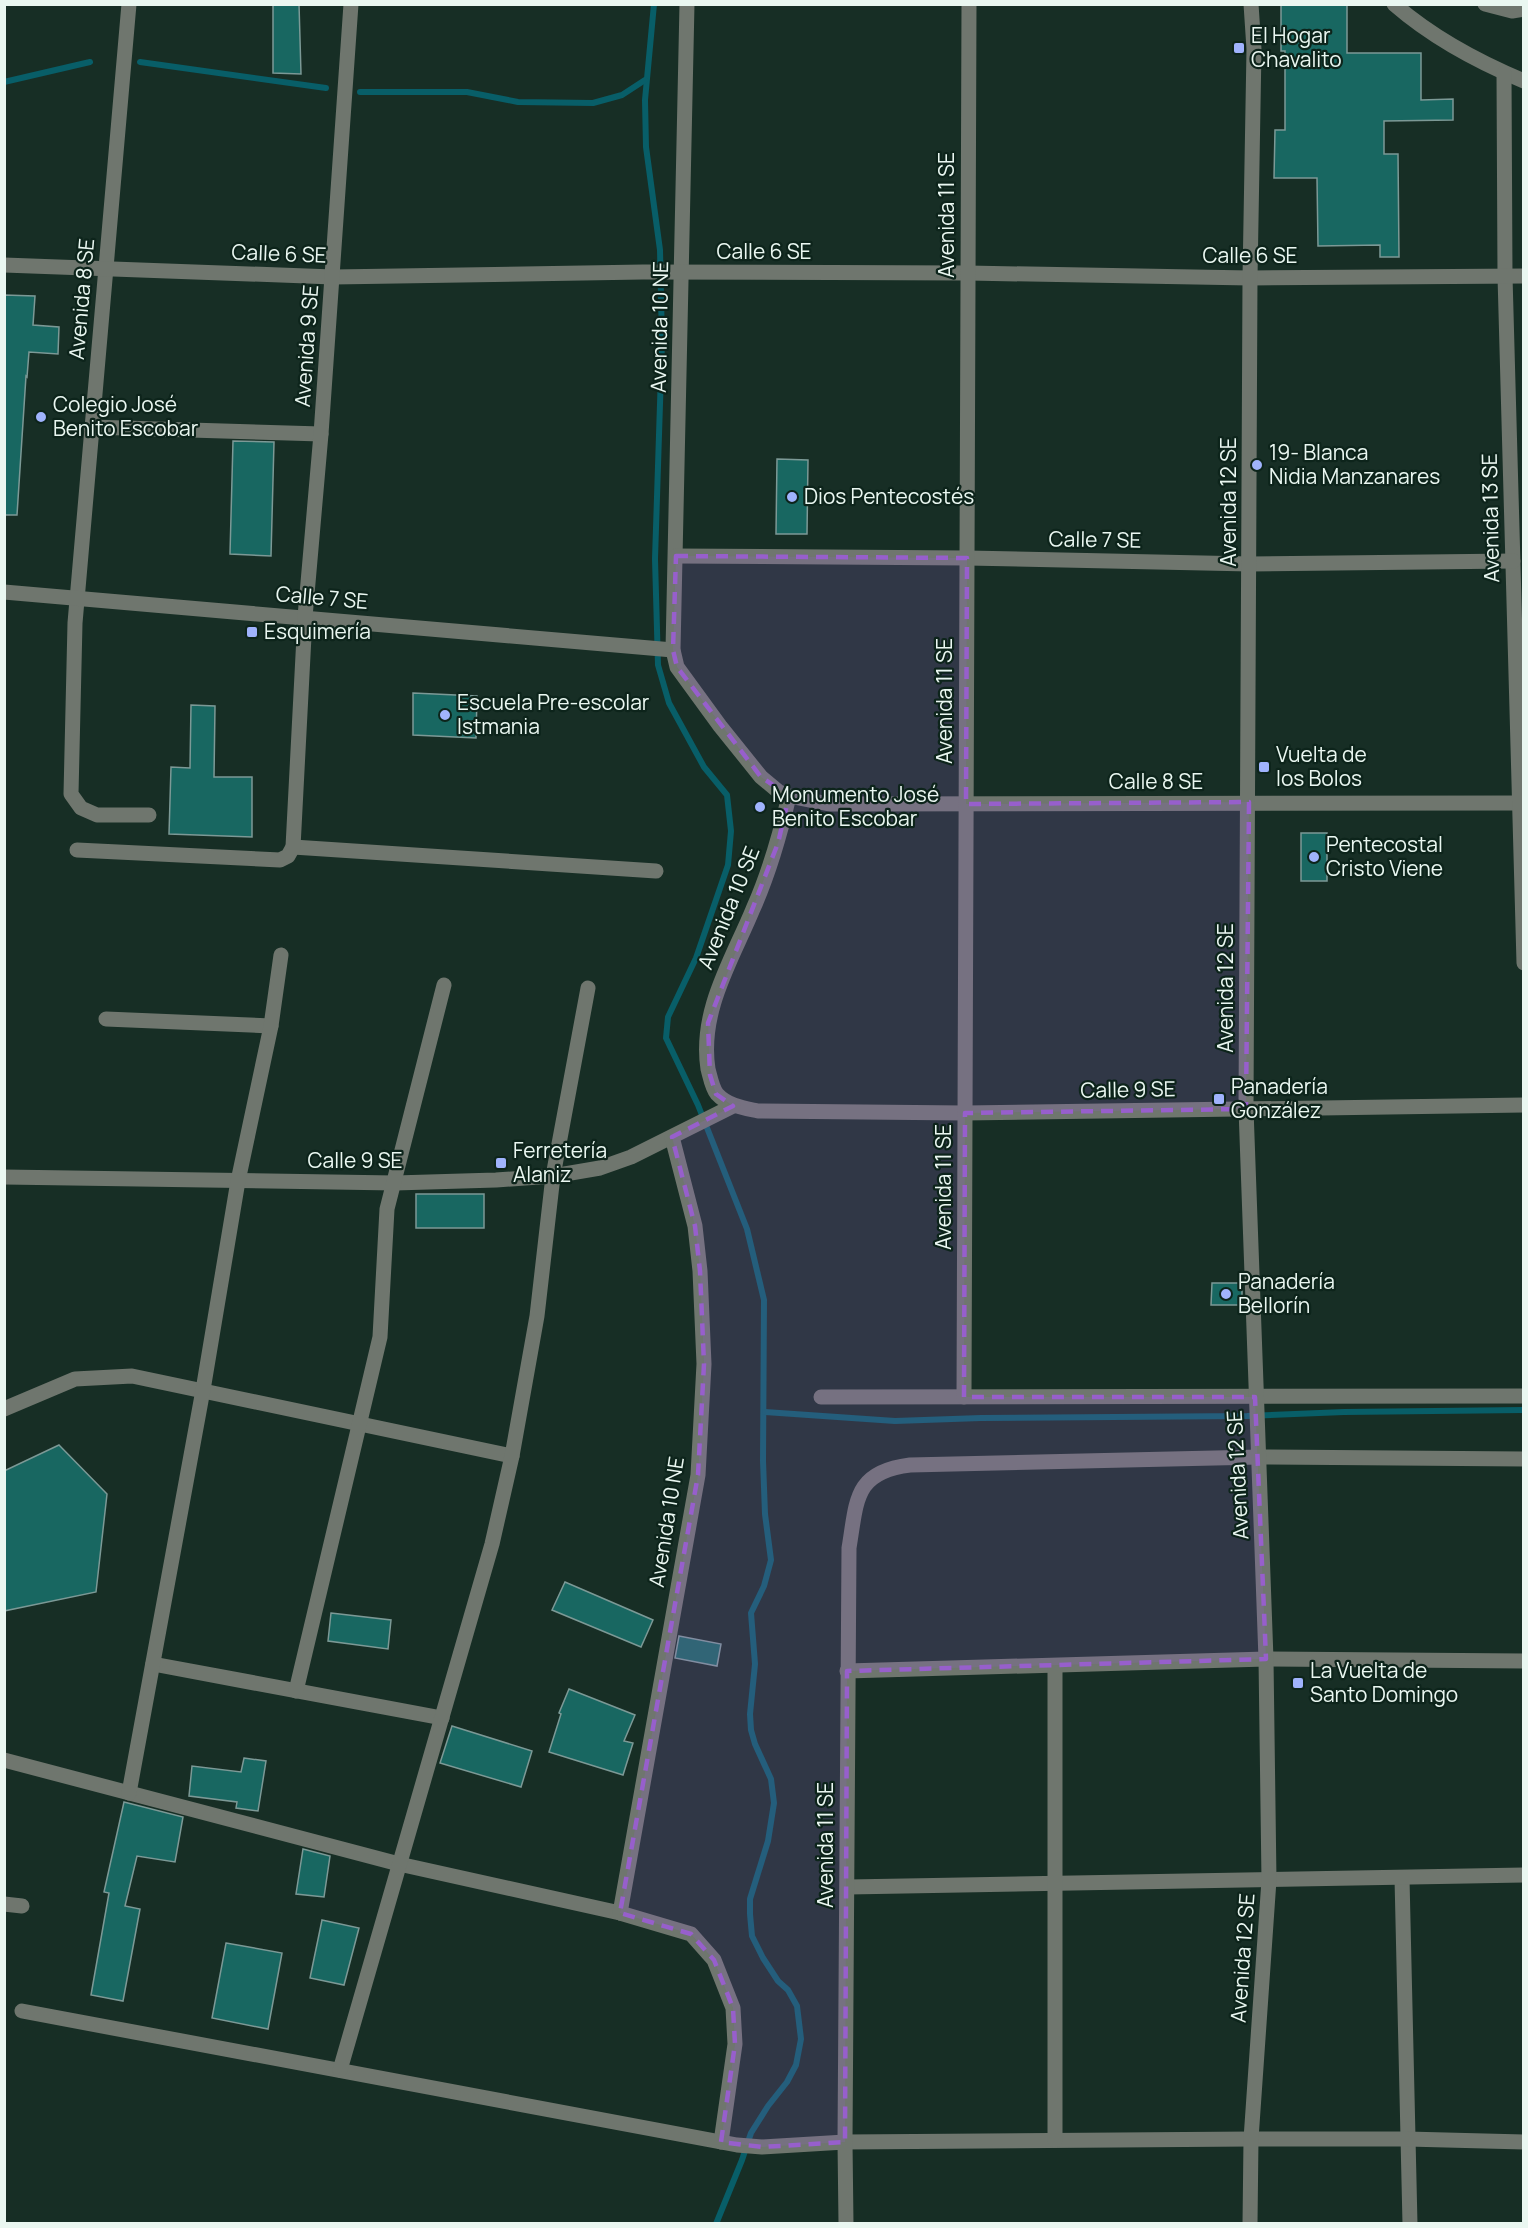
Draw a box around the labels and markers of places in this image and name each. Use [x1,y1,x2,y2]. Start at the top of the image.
place label: El Hogar Chavalito [1251,21,1342,73]
marker: El Hogar Chavalito [1232,41,1246,55]
place label: Colegio José Benito Escobar [53,390,199,442]
marker: Colegio José Benito Escobar [34,410,48,424]
place label: 19- Blanca Nidia Manzanares [1269,438,1440,490]
marker: 19- Blanca Nidia Manzanares [1250,458,1264,472]
place label: Dios Pentecostés [804,482,974,510]
marker: Dios Pentecostés [785,490,799,504]
place label: Esquimería [264,617,371,645]
marker: Esquimería [245,625,259,639]
place label: Escuela Pre-escolar Istmania [457,688,650,740]
marker: Escuela Pre-escolar Istmania [438,708,452,722]
place label: Vuelta de los Bolos [1276,740,1367,792]
marker: Vuelta de los Bolos [1257,760,1271,774]
place label: Monumento José Benito Escobar [772,780,939,832]
marker: Monumento José Benito Escobar [753,800,767,814]
place label: Pentecostal Cristo Viene [1326,830,1443,882]
marker: Pentecostal Cristo Viene [1307,850,1321,864]
place label: Panadería González [1231,1072,1328,1124]
marker: Panadería González [1212,1092,1226,1106]
place label: Ferretería Alaniz [513,1136,607,1188]
marker: Ferretería Alaniz [494,1156,508,1170]
place label: Panadería Bellorín [1238,1267,1335,1319]
marker: Panadería Bellorín [1219,1287,1233,1301]
place label: La Vuelta de Santo Domingo [1310,1656,1458,1708]
marker: La Vuelta de Santo Domingo [1291,1676,1305,1690]

